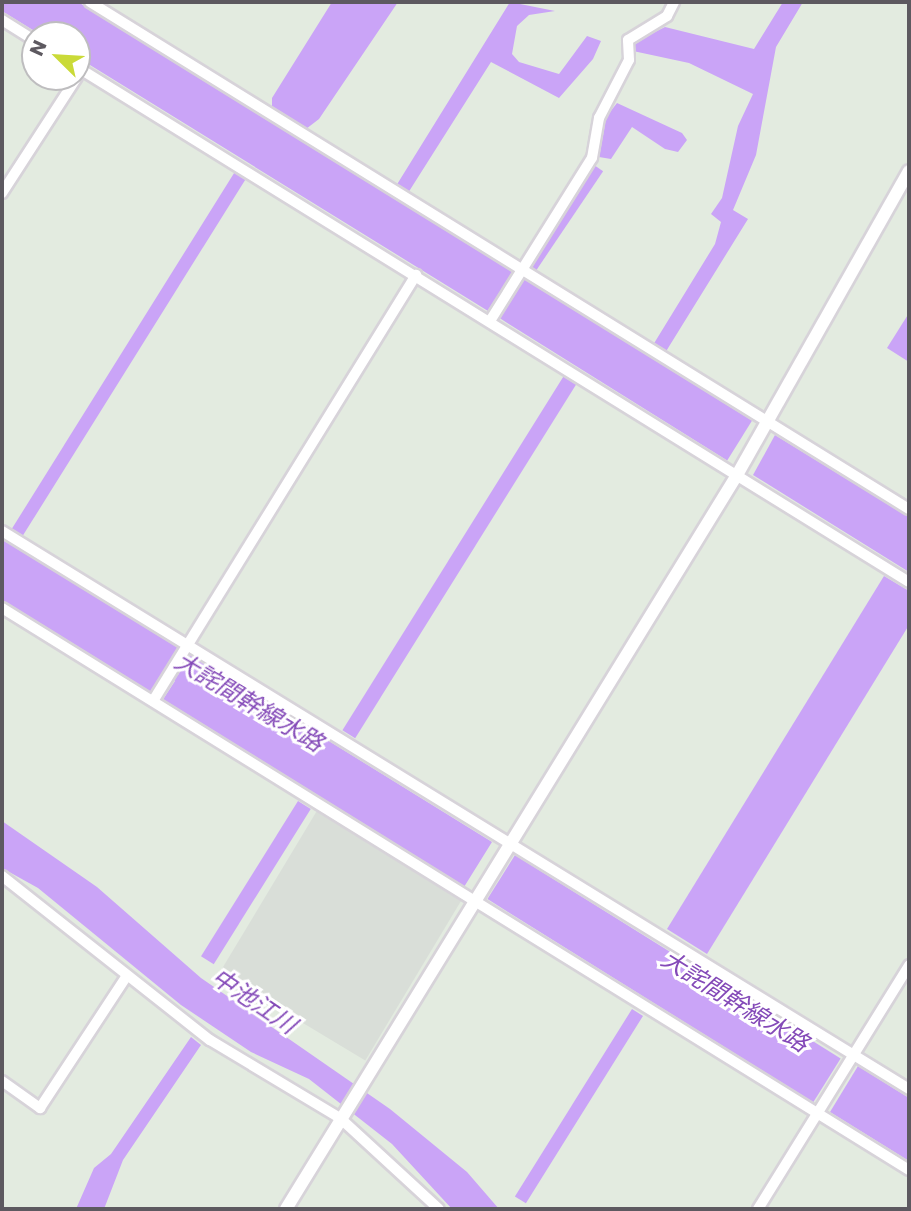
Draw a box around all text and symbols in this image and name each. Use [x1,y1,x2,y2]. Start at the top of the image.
north arrow [21,21,91,91]
text: N [23,36,53,60]
water label: 大詫間幹線水路 [170,646,328,758]
water label: 大詫間幹線水路 [656,944,814,1058]
water label: 中池江川 [206,962,302,1040]

